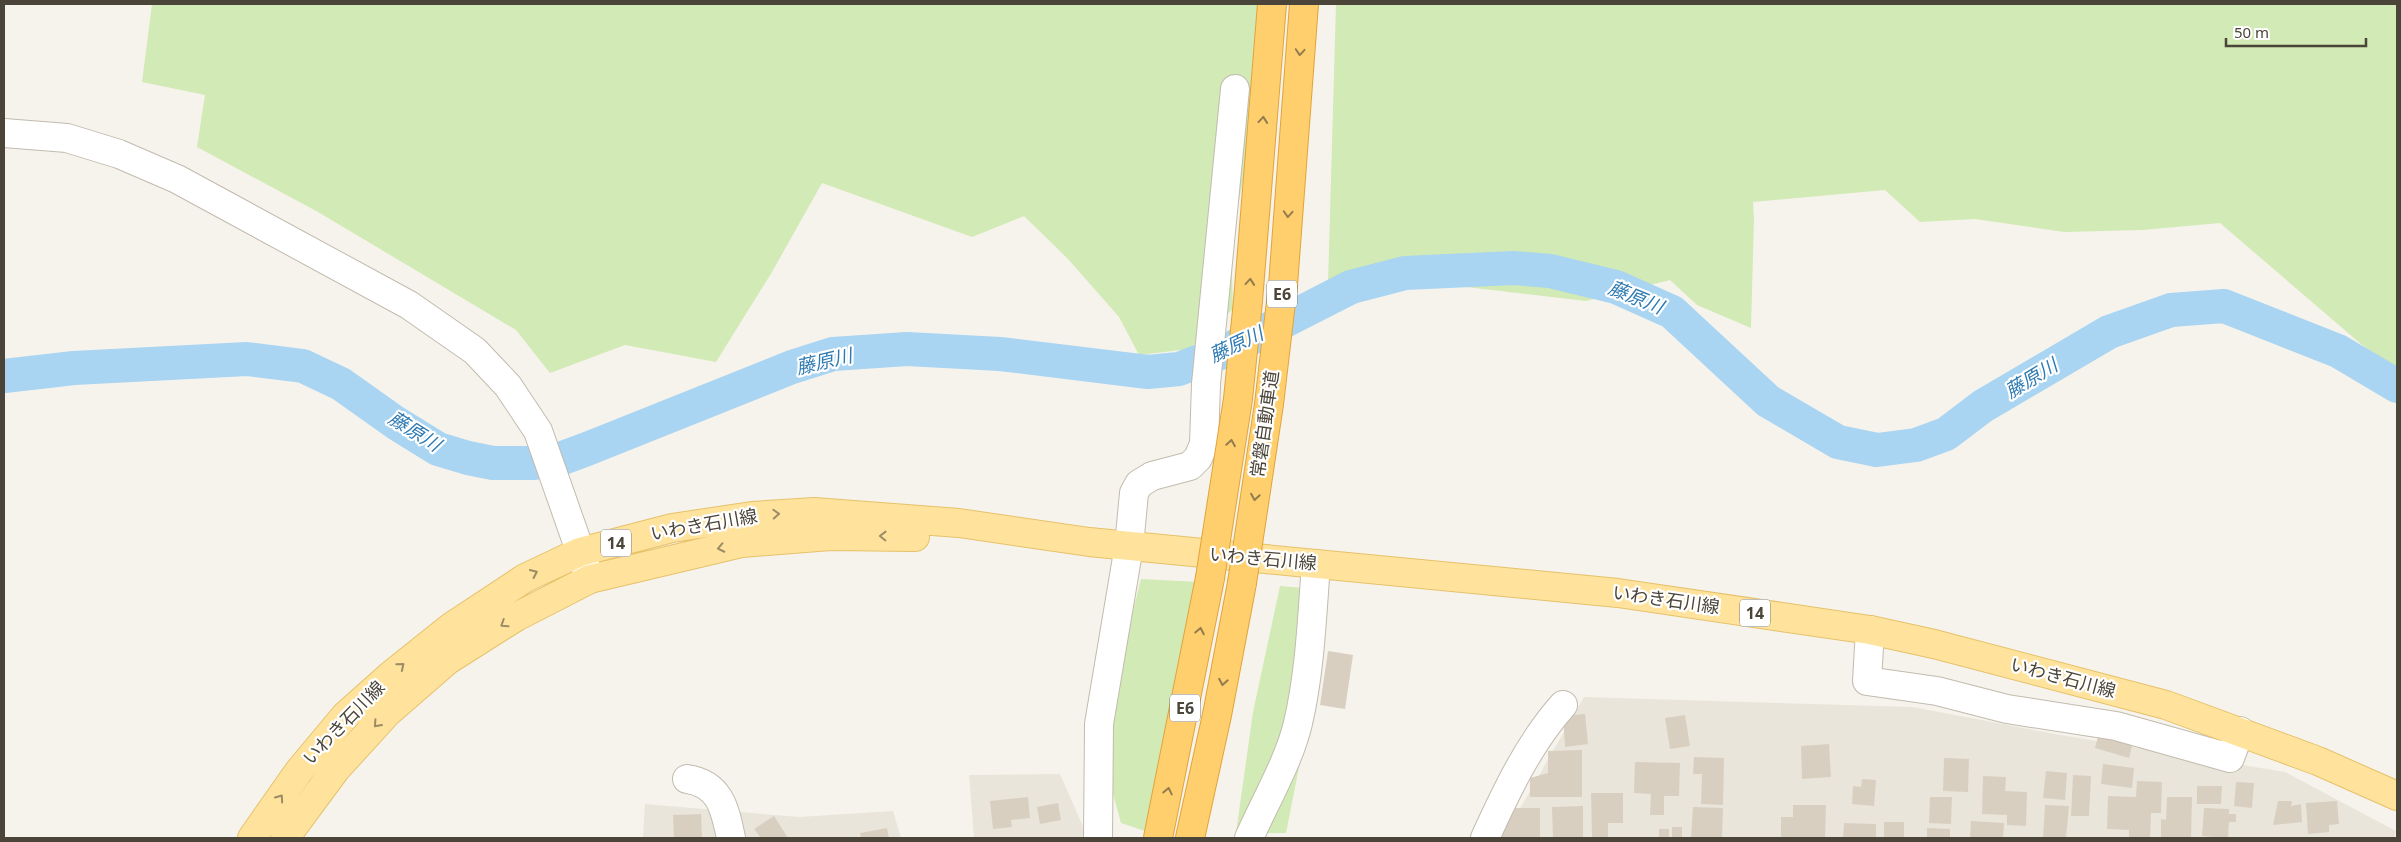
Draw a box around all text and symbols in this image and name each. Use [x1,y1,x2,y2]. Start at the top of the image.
scale bar [2226,15,2366,47]
text: 50 m [2234,22,2269,42]
one-way arrow [1295,49,1306,57]
one-way arrow [1257,116,1268,124]
one-way arrow [1283,211,1294,219]
water label: 藤原川 [1605,274,1669,320]
one-way arrow [1244,278,1255,286]
road number: E6 [1267,280,1297,308]
water label: 藤原川 [1205,319,1269,368]
water label: 藤原川 [793,341,857,380]
water label: 藤原川 [2000,351,2064,404]
street label: 常磐自動車道 [1245,369,1283,479]
water label: 藤原川 [384,405,448,458]
one-way arrow [1225,439,1235,448]
one-way arrow [1250,494,1261,502]
street label: いわき石川線 [649,503,759,545]
one-way arrow [772,509,780,520]
road number: 14 [601,530,631,556]
one-way arrow [879,531,886,541]
street label: いわき石川線 [1208,541,1318,575]
one-way arrow [717,542,726,553]
one-way arrow [529,569,538,580]
street label: いわき石川線 [1611,580,1721,618]
road number: 14 [1740,600,1770,626]
one-way arrow [500,618,509,628]
one-way arrow [1194,627,1204,636]
street label: いわき石川線 [2008,651,2119,703]
one-way arrow [395,664,404,672]
street label: いわき石川線 [297,675,389,769]
one-way arrow [1219,678,1229,687]
road number: E6 [1170,694,1200,721]
one-way arrow [373,719,382,728]
one-way arrow [1162,786,1173,795]
one-way arrow [274,794,283,804]

